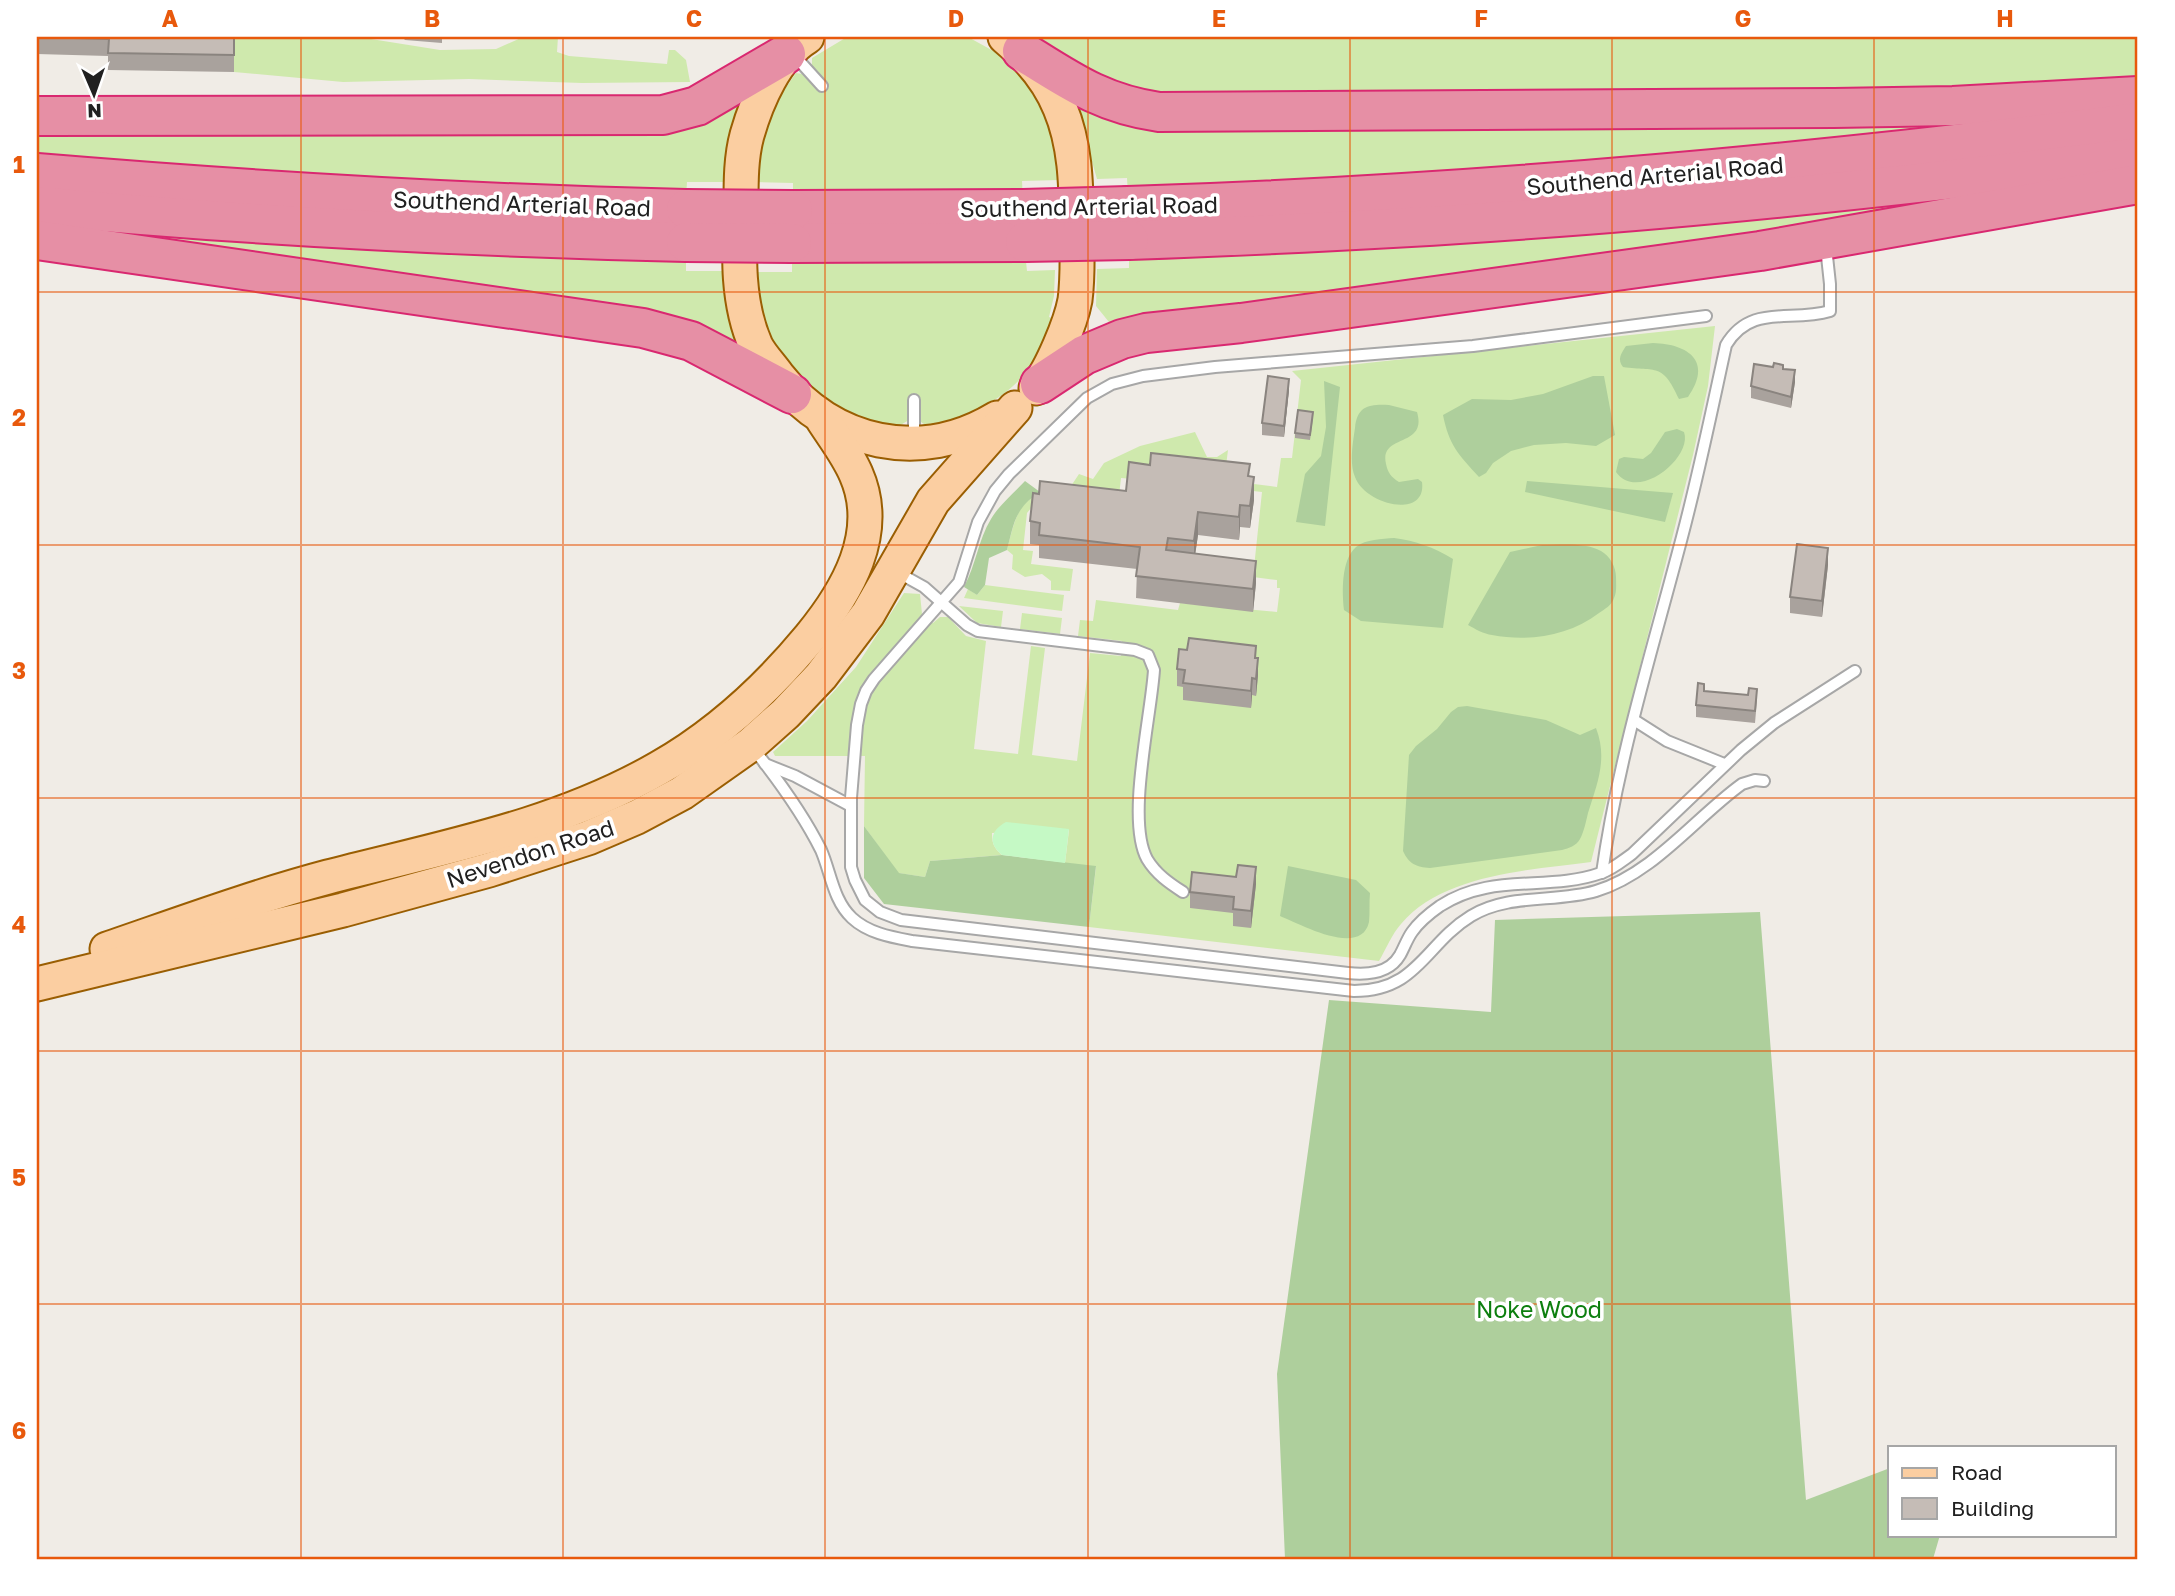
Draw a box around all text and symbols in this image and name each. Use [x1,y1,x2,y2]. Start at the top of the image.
text: A [162,4,179,32]
text: B [424,4,440,32]
text: C [686,4,702,32]
text: D [948,4,964,32]
text: E [1212,4,1226,32]
text: F [1474,4,1488,32]
text: G [1735,4,1751,32]
text: H [1996,4,2014,32]
north arrow [60,60,130,130]
text: N [87,100,102,123]
text: 1 [13,150,25,178]
street label: Southend Arterial Road [1525,150,1785,200]
street label: Southend Arterial Road [393,185,651,221]
street label: Southend Arterial Road [960,190,1218,222]
text: 2 [12,403,26,431]
text: 3 [12,656,26,684]
street label: Nevendon Road [443,813,617,893]
text: 4 [12,910,26,938]
text: 5 [12,1163,26,1191]
park label: Noke Wood [1476,1295,1602,1323]
text: 6 [12,1416,26,1444]
legend [1888,1446,2116,1536]
text: Road [1951,1459,2002,1485]
text: Building [1951,1495,2034,1521]

